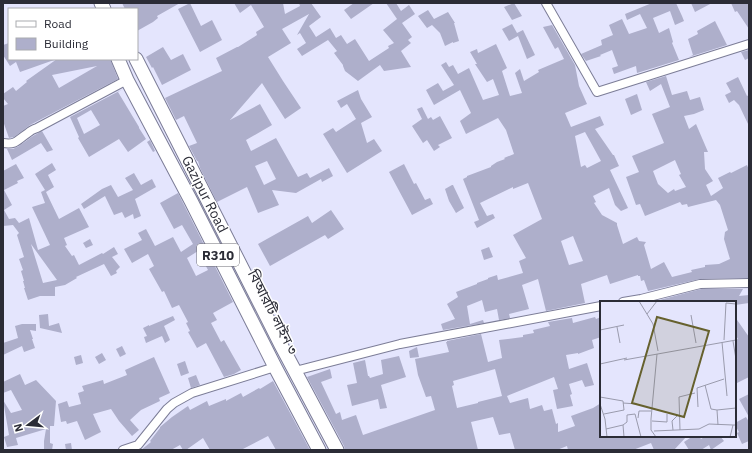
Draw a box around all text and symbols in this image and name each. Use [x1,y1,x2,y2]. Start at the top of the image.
legend [8,8,138,60]
text: Road [44,16,72,31]
text: Building [44,36,89,51]
street label: Gazipur Road [178,153,232,235]
road number: R310 [197,244,239,266]
street label: বিআরটি লাইন ৩ [243,266,302,357]
inset map [600,301,736,437]
north arrow [8,405,48,445]
text: N [11,422,26,434]

